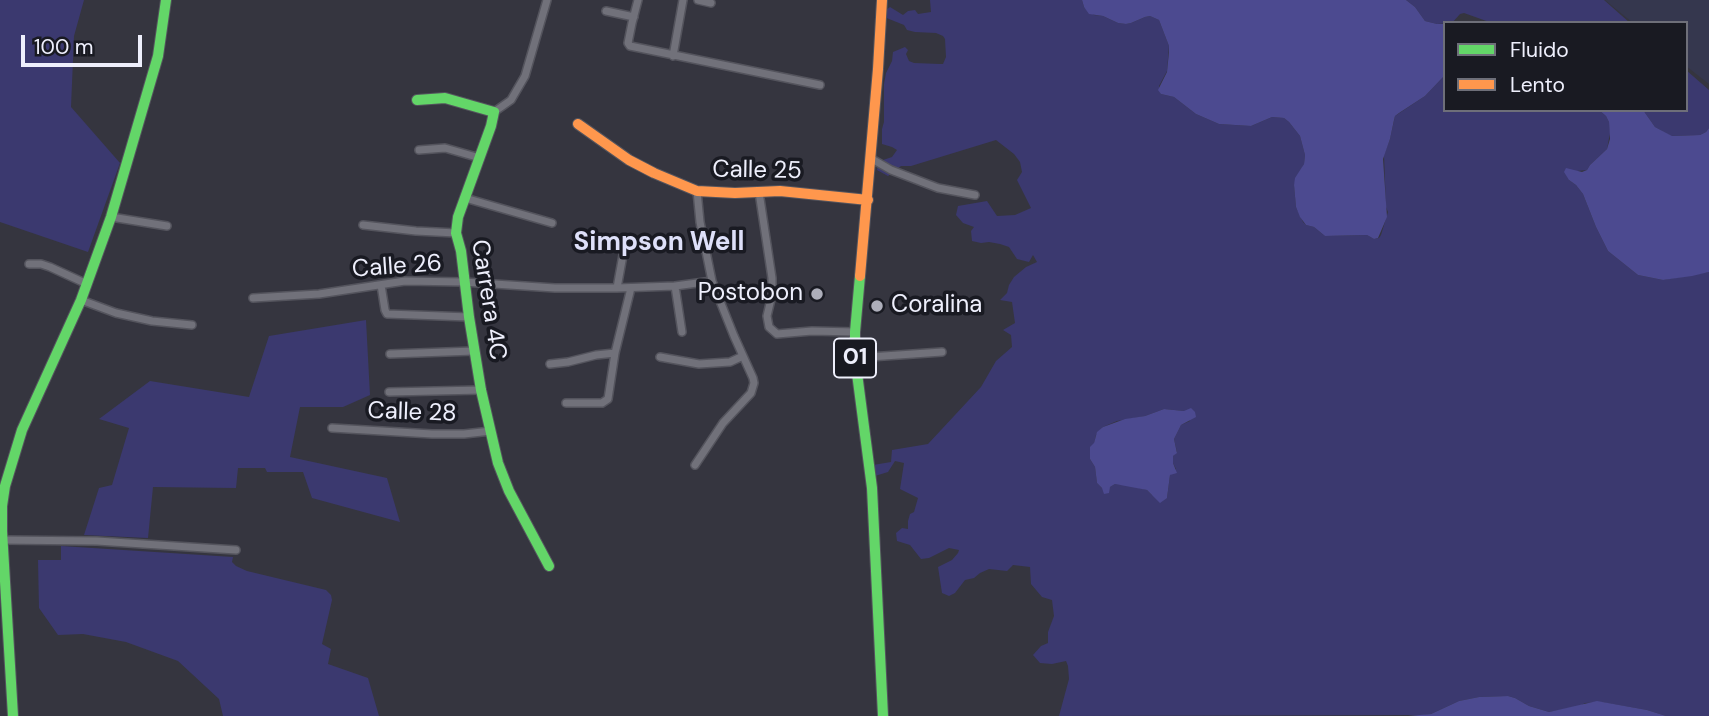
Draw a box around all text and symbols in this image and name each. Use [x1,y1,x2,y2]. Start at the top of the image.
scale bar [24,21,145,65]
legend [1443,21,1688,112]
text: 100 m [34,33,94,61]
text: Fluido [1510,36,1569,64]
text: Lento [1510,71,1565,99]
street label: Calle 25 [712,156,802,186]
district label: Simpson Well [574,227,744,259]
street label: Carrera 4C [464,238,512,362]
street label: Calle 26 [351,250,443,284]
place label: Postobon [698,280,803,308]
marker: Postobon [809,286,825,302]
place label: Coralina [891,292,982,320]
marker: Coralina [869,298,885,314]
road number: 01 [834,338,876,378]
street label: Calle 28 [367,397,457,429]

